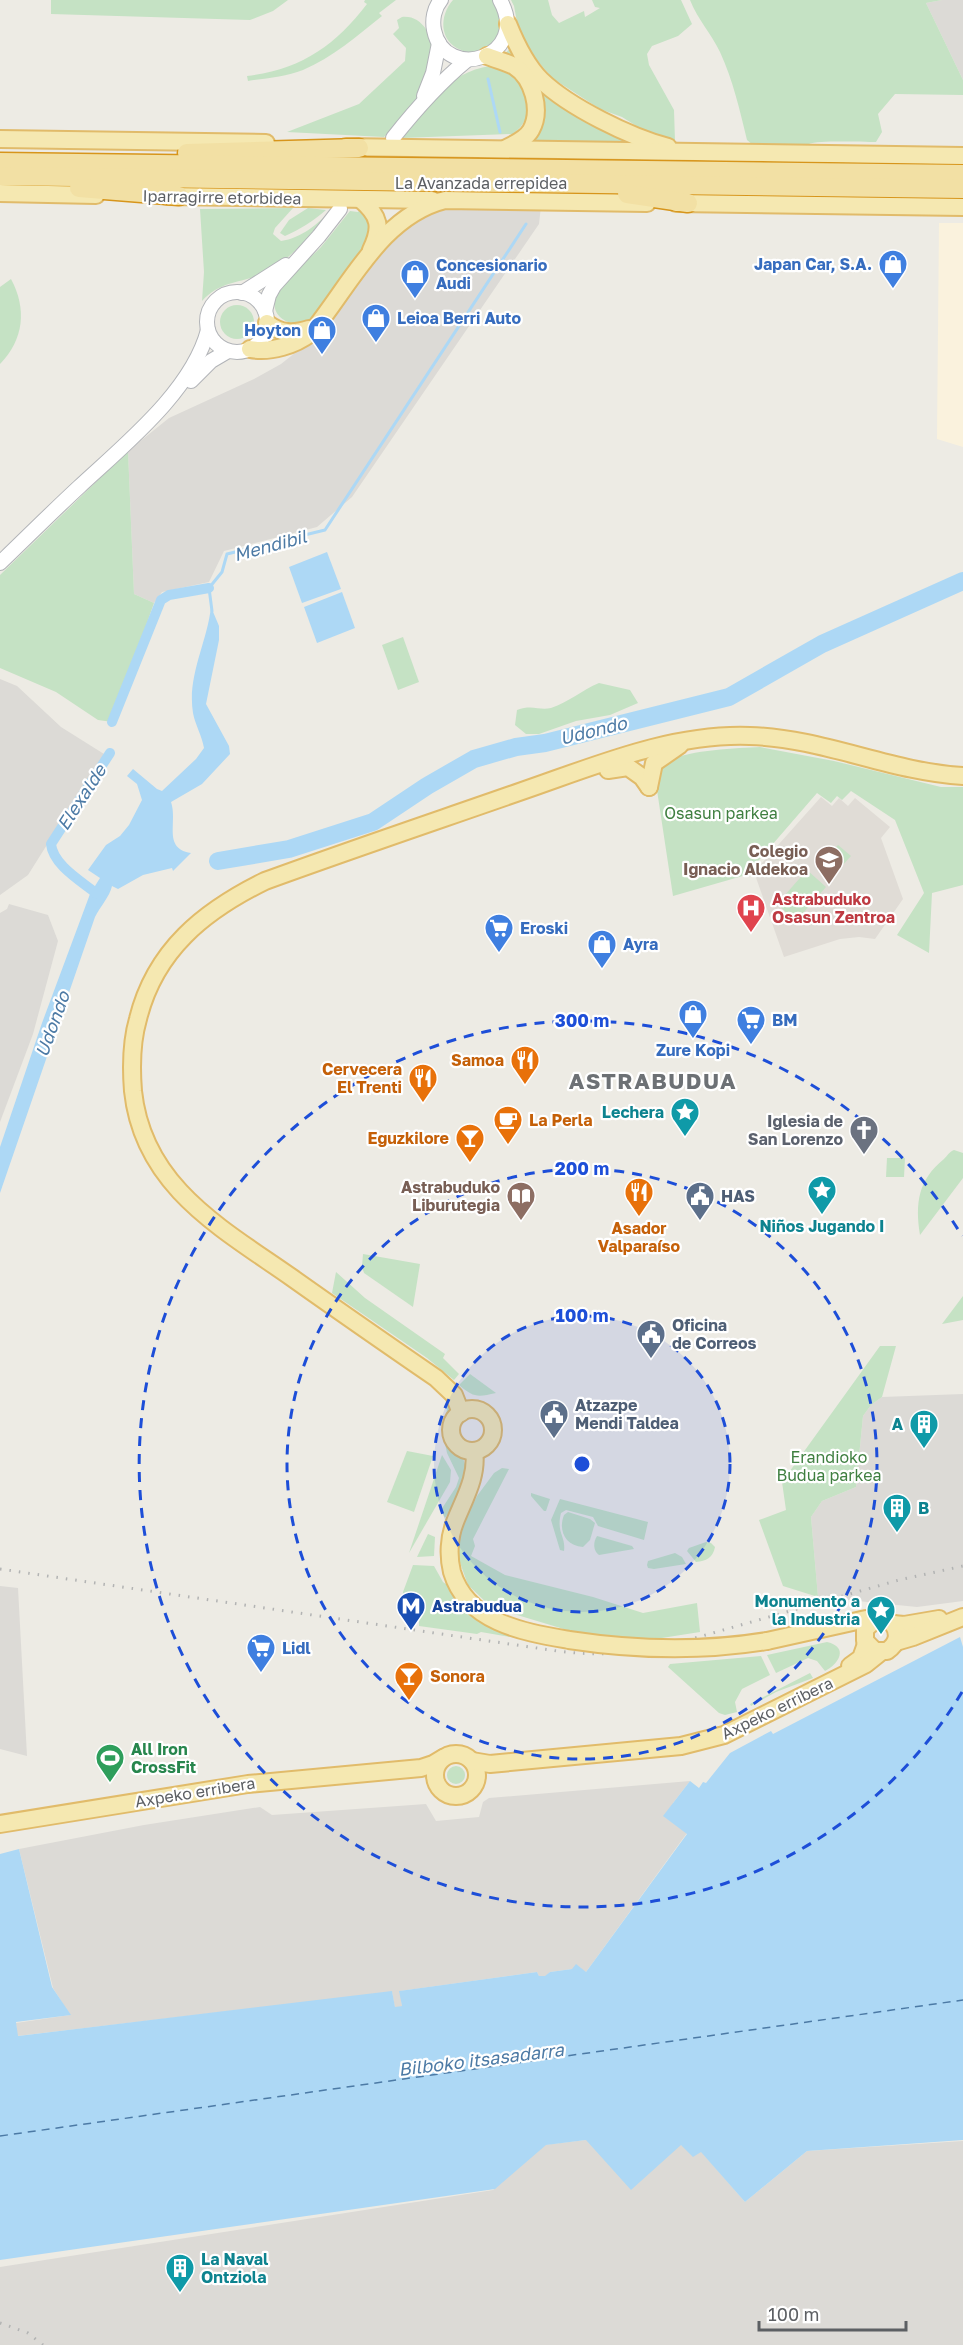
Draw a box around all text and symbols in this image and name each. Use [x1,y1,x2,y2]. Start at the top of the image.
street label: La Avanzada errepidea [395,173,567,193]
street label: Iparragirre etorbidea [142,186,302,208]
shop icon: Japan Car, S.A. [877,248,909,290]
place label: Japan Car, S.A. [754,254,872,274]
place label: Concesionario Audi [436,255,548,293]
shop icon: Concesionario Audi [399,258,431,300]
shop icon: Leioa Berri Auto [360,302,392,344]
place label: Leioa Berri Auto [397,308,521,328]
shop icon: Hoyton [306,314,338,356]
place label: Hoyton [244,320,301,340]
water label: Mendibil [231,524,310,565]
water label: Udondo [557,711,630,749]
water label: Elexalde [52,759,111,834]
park label: Osasun parkea [664,803,778,823]
place label: Colegio Ignacio Aldekoa [683,841,808,879]
school or university icon: Colegio Ignacio Aldekoa [813,844,845,886]
place label: Astrabuduko Osasun Zentroa [772,889,895,927]
hospital icon: Astrabuduko Osasun Zentroa [735,892,767,934]
supermarket icon: Eroski [483,912,515,954]
place label: Eroski [520,918,568,938]
shop icon: Ayra [586,928,618,970]
place label: Ayra [623,934,658,954]
water label: Udondo [30,987,74,1060]
shop icon: Zure Kopi [677,998,709,1040]
supermarket icon: BM [735,1004,767,1046]
text: 300 m [555,1009,609,1031]
place label: BM [772,1010,798,1030]
place label: Zure Kopi [656,1040,730,1060]
restaurant icon: Samoa [509,1044,541,1086]
place label: Samoa [451,1050,504,1070]
place label: Cervecera El Trenti [322,1059,402,1097]
restaurant icon: Cervecera El Trenti [407,1062,439,1104]
district label: ASTRABUDUA [569,1067,737,1094]
place icon: Lechera [669,1096,701,1138]
place label: Lechera [602,1102,664,1122]
cafe icon: La Perla [492,1104,524,1146]
place label: La Perla [529,1110,592,1130]
place label: Iglesia de San Lorenzo [748,1111,843,1149]
church icon: Iglesia de San Lorenzo [848,1114,880,1156]
bar icon: Eguzkilore [454,1122,486,1164]
place label: Eguzkilore [368,1128,449,1148]
text: 200 m [555,1157,609,1179]
place icon: Niños Jugando I [806,1174,838,1216]
restaurant icon: Asador Valparaíso [623,1176,655,1218]
place label: Astrabuduko Liburutegia [401,1177,500,1215]
library icon: Astrabuduko Liburutegia [505,1180,537,1222]
public building icon: HAS [684,1180,716,1222]
place label: HAS [721,1186,755,1206]
place label: Niños Jugando I [759,1216,885,1236]
place label: Asador Valparaíso [598,1218,681,1256]
text: 100 m [556,1304,608,1326]
place label: Oficina de Correos [672,1315,757,1353]
public building icon: Oficina de Correos [635,1318,667,1360]
place label: Atzazpe Mendi Taldea [575,1395,679,1433]
public building icon: Atzazpe Mendi Taldea [538,1398,570,1440]
building icon: A [908,1408,940,1450]
place label: A [892,1414,904,1434]
park label: Erandioko Budua parkea [776,1447,882,1485]
centre of rings [572,1454,592,1474]
building icon: B [881,1492,913,1534]
place label: B [918,1498,929,1518]
metro station icon: Astrabudua [395,1590,427,1632]
place label: Monumento a la Industria [755,1591,860,1629]
place icon: Monumento a la Industria [865,1594,897,1636]
place label: Astrabudua [432,1596,522,1616]
supermarket icon: Lidl [245,1632,277,1674]
place label: Lidl [282,1638,311,1658]
bar icon: Sonora [393,1660,425,1702]
place label: Sonora [430,1666,485,1686]
street label: Axpeko erribera [718,1672,836,1744]
place label: All Iron CrossFit [131,1739,196,1777]
sports icon: All Iron CrossFit [94,1742,126,1784]
street label: Axpeko erribera [133,1773,257,1811]
water label: Bilboko itsasadarra [397,2038,566,2080]
place label: La Naval Ontziola [201,2249,269,2287]
building icon: La Naval Ontziola [164,2252,196,2294]
scale bar [759,2294,906,2332]
text: 100 m [768,2303,819,2325]

